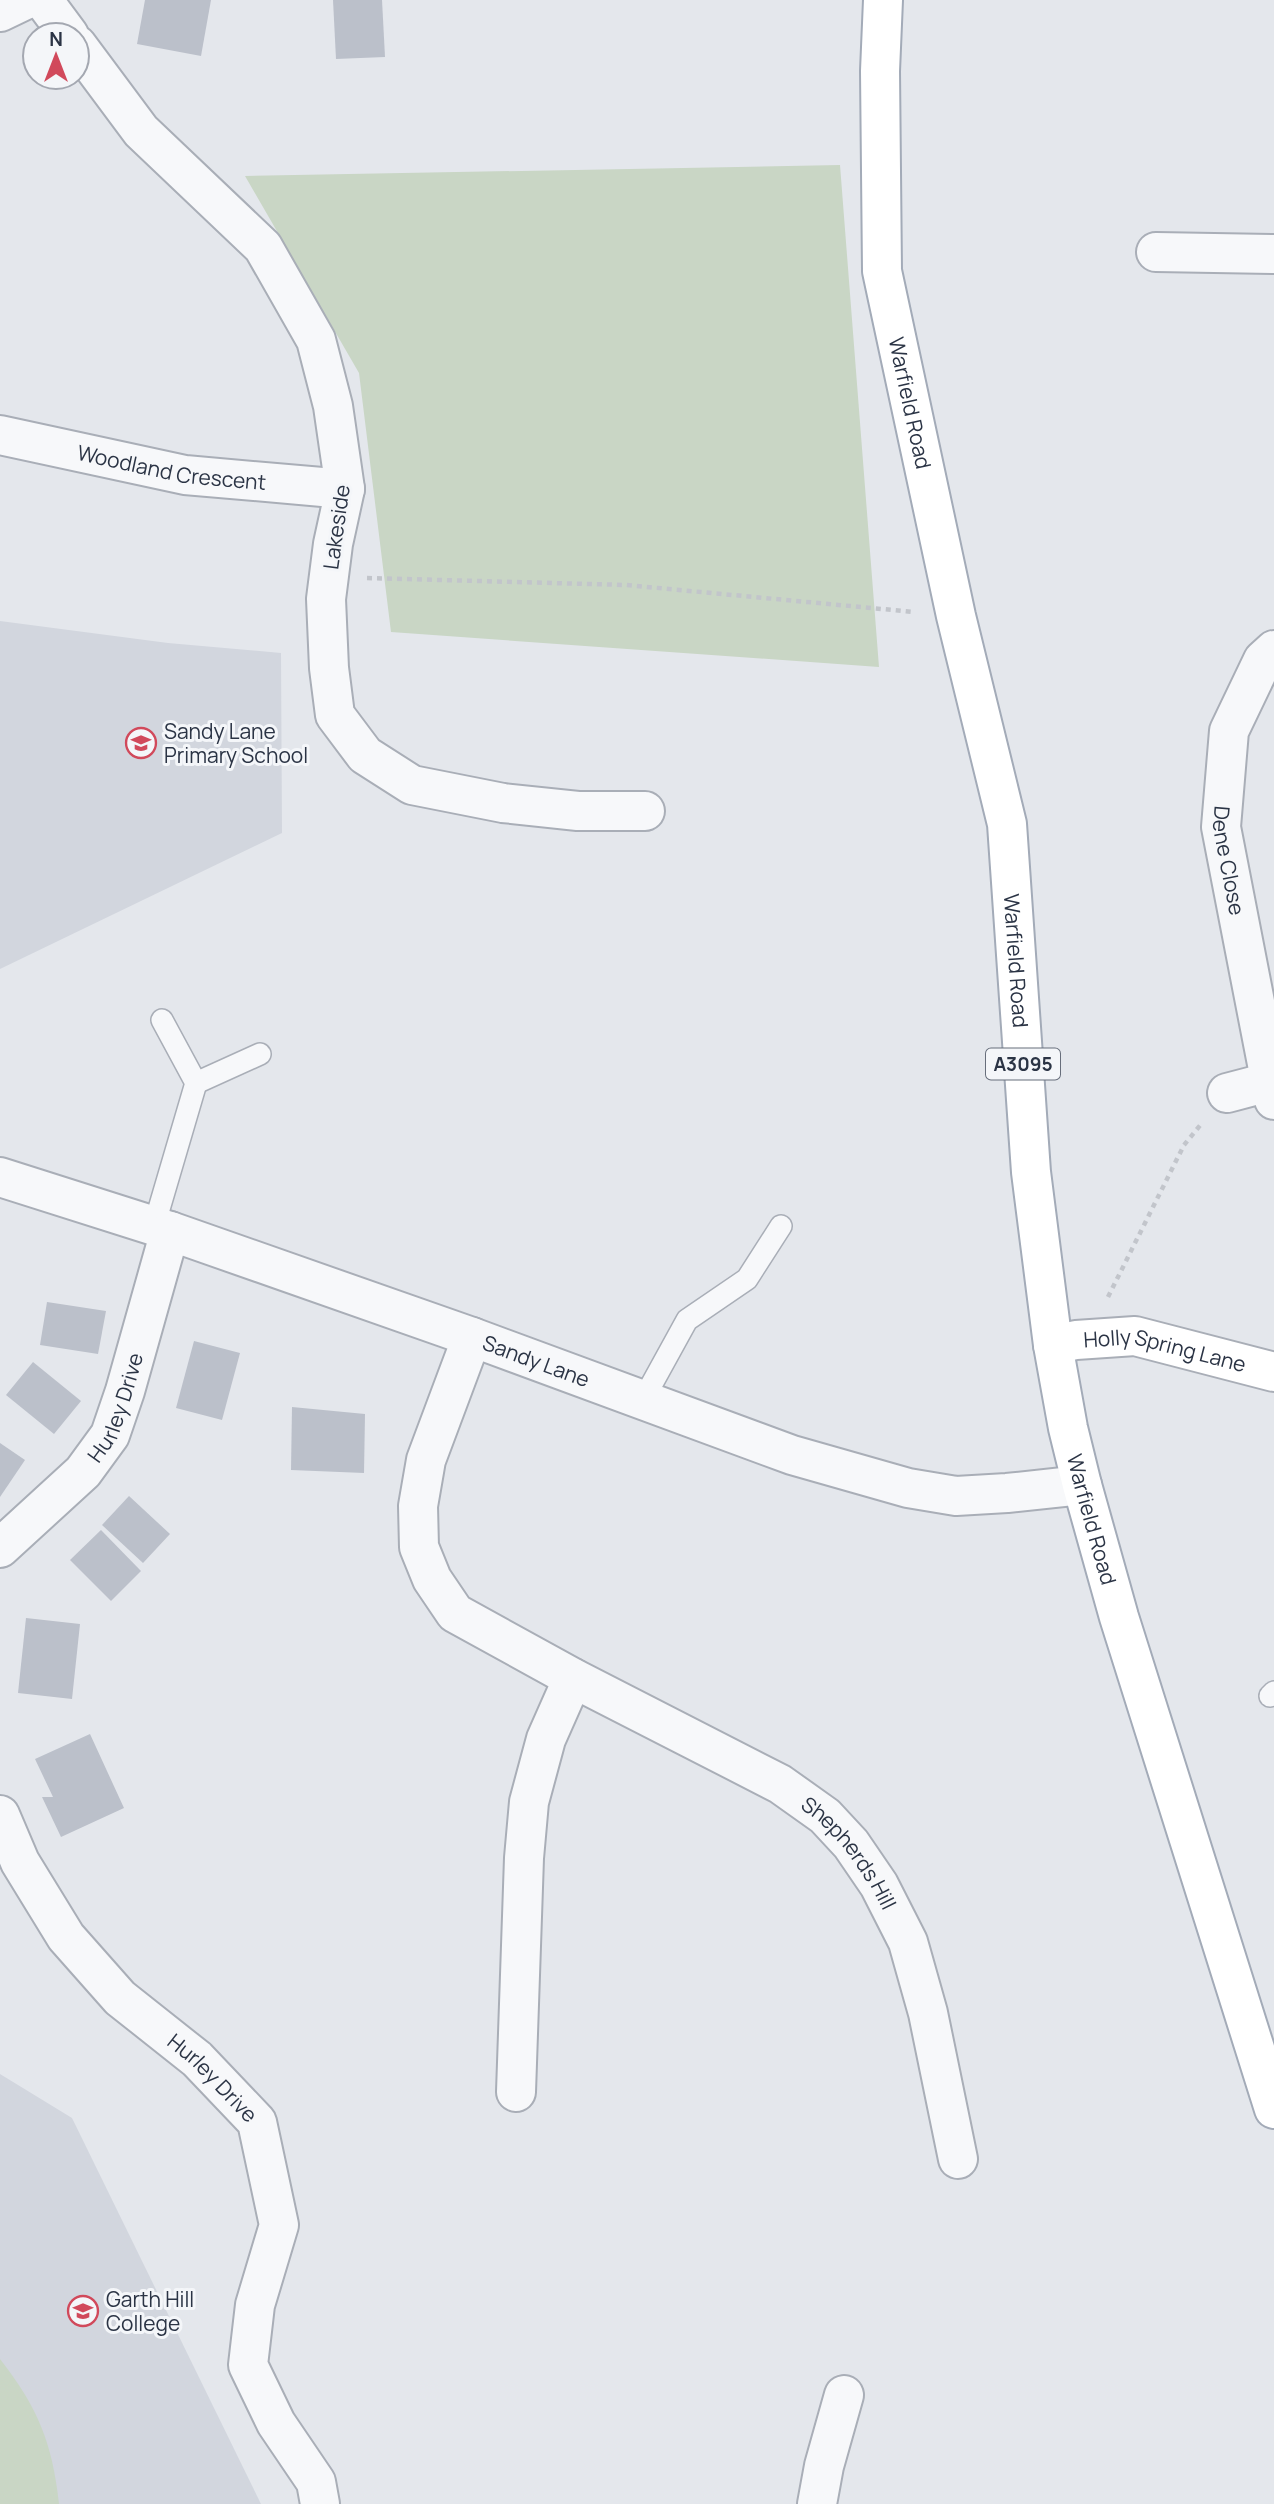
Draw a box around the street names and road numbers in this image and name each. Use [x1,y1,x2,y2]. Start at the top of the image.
street label: Warfield Road [883,334,938,472]
street label: Woodland Crescent [75,438,267,496]
street label: Lakeside [316,483,356,571]
street label: Dene Close [1207,805,1252,917]
street label: Warfield Road [998,893,1035,1029]
road number: A3095 [986,1048,1060,1080]
street label: Holly Spring Lane [1083,1322,1249,1378]
street label: Sandy Lane [479,1328,594,1393]
street label: Hurley Drive [81,1350,149,1468]
street label: Warfield Road [1061,1451,1123,1588]
street label: Shepherds Hill [796,1790,903,1914]
street label: Hurley Drive [162,2027,264,2128]

